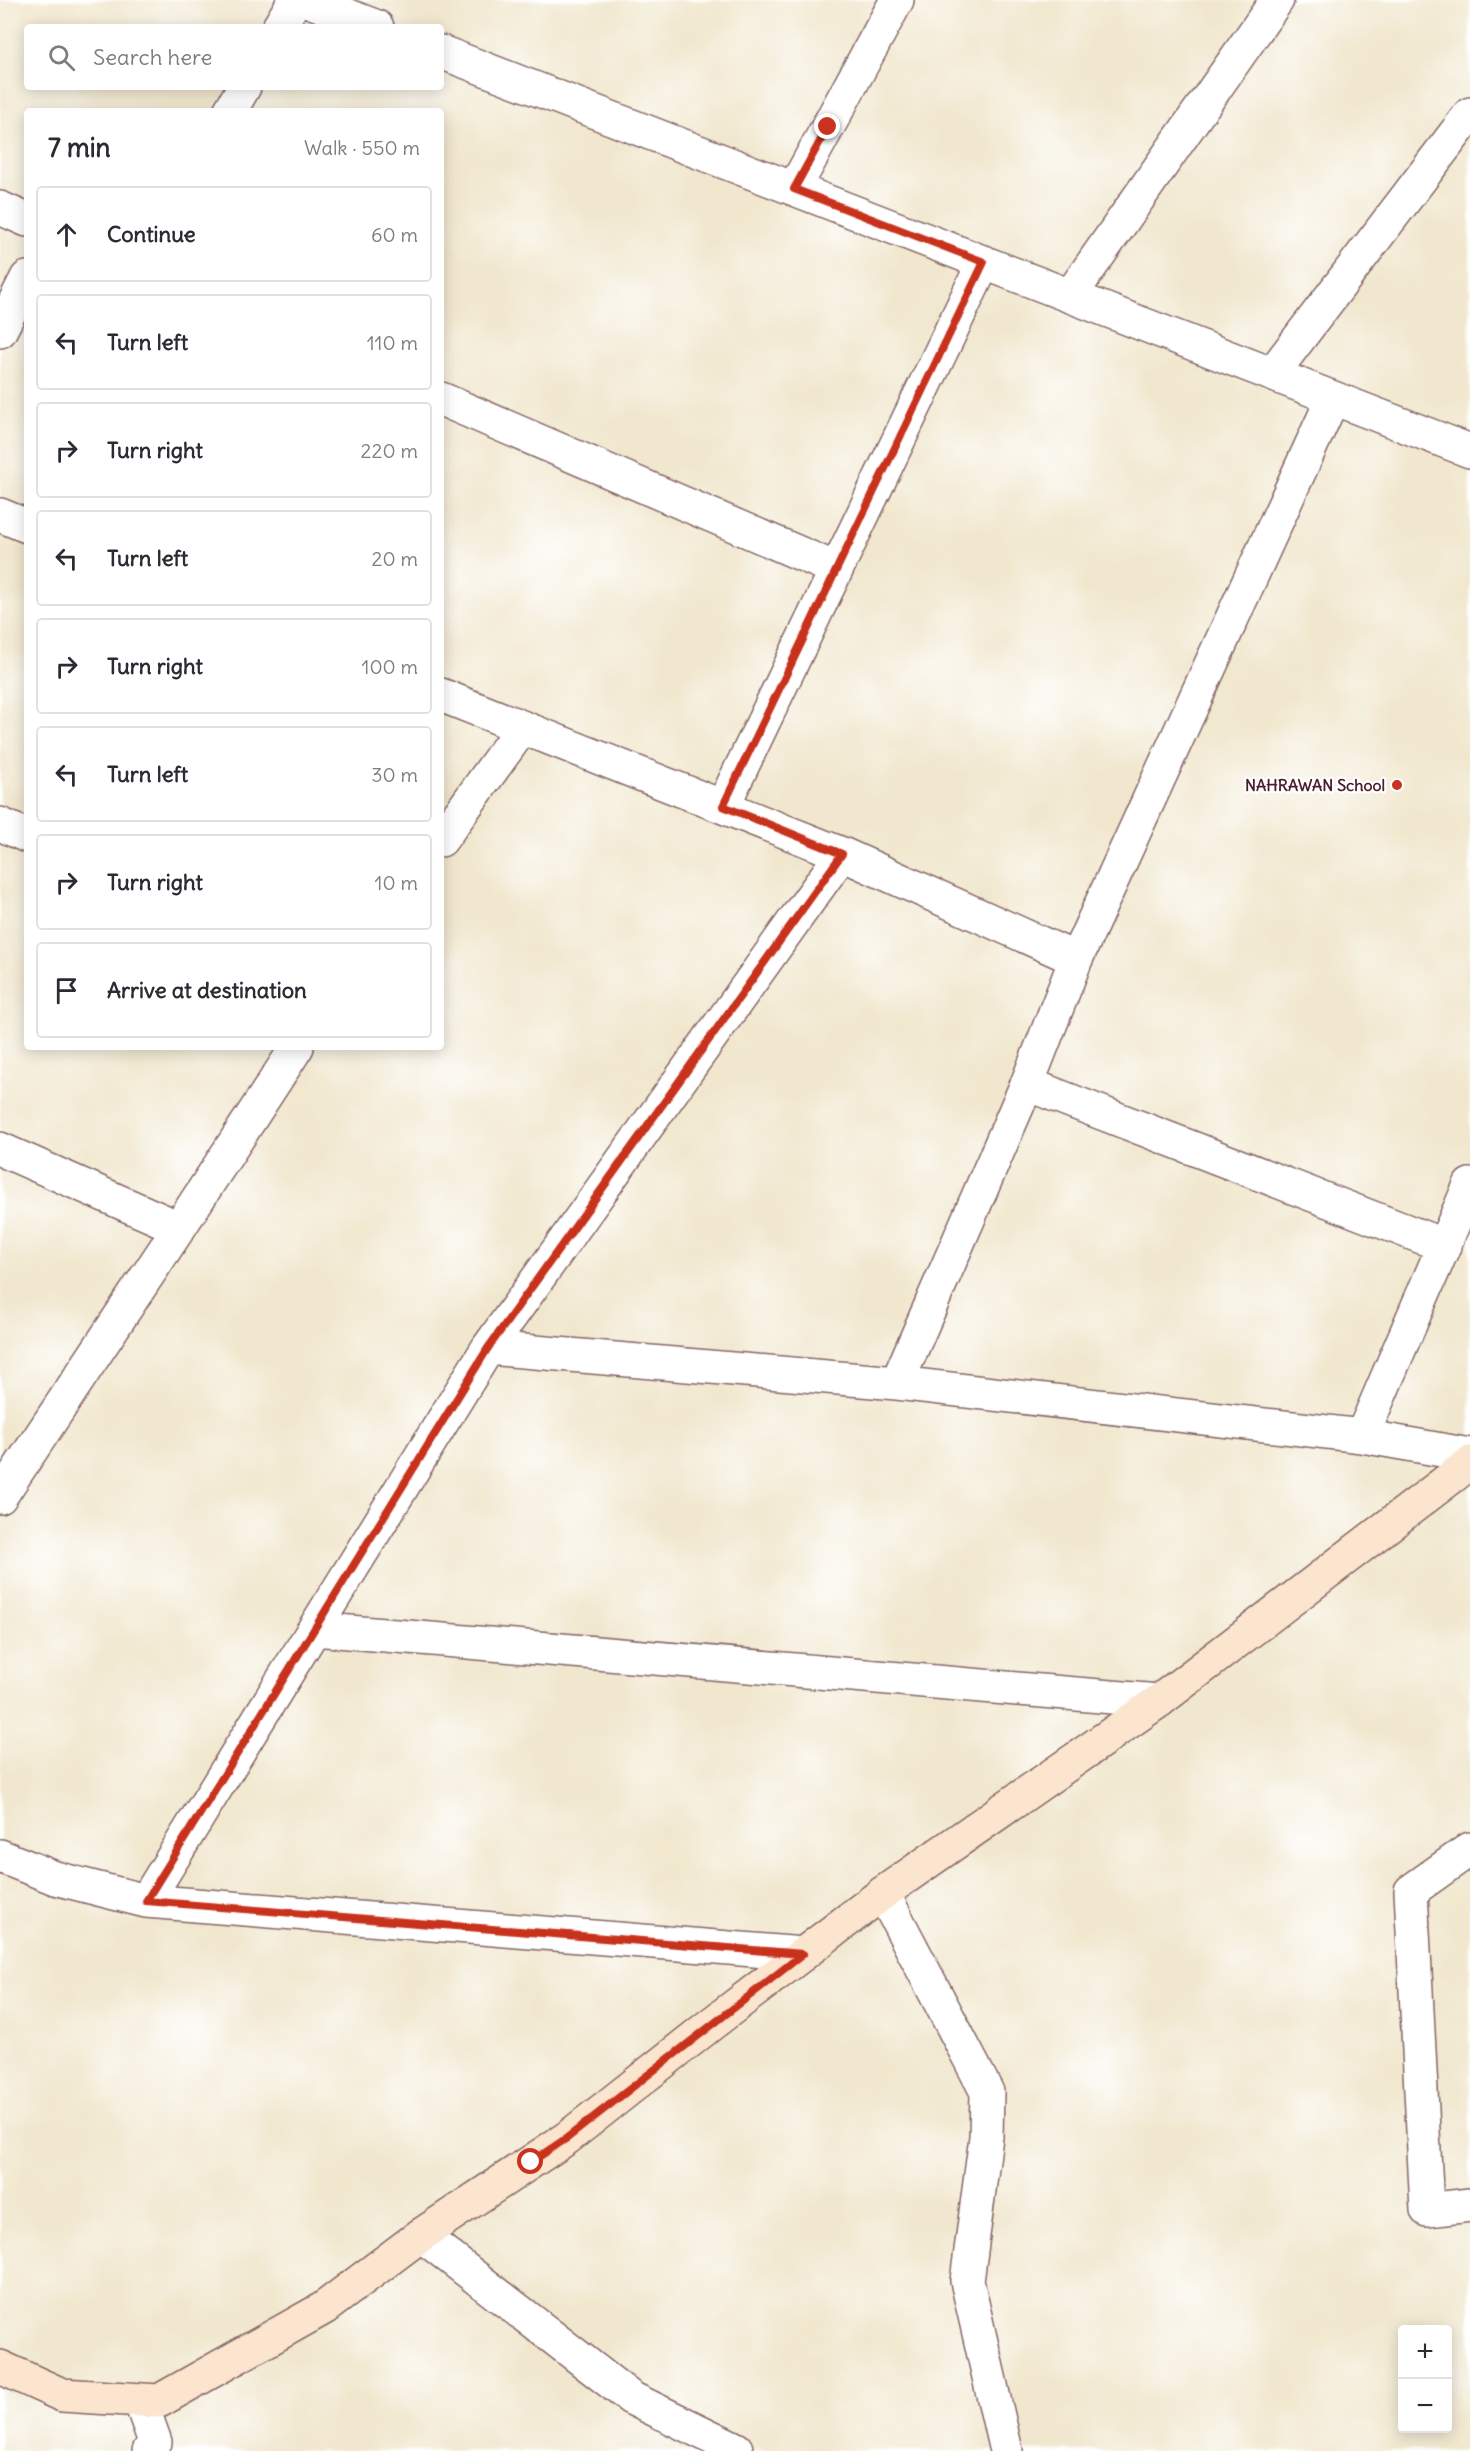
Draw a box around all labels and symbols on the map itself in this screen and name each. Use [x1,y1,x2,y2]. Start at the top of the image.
route end [814,113,840,139]
place label: NAHRAWAN School [1245,775,1385,795]
marker: NAHRAWAN School [1390,778,1404,792]
route start [517,2148,543,2174]

